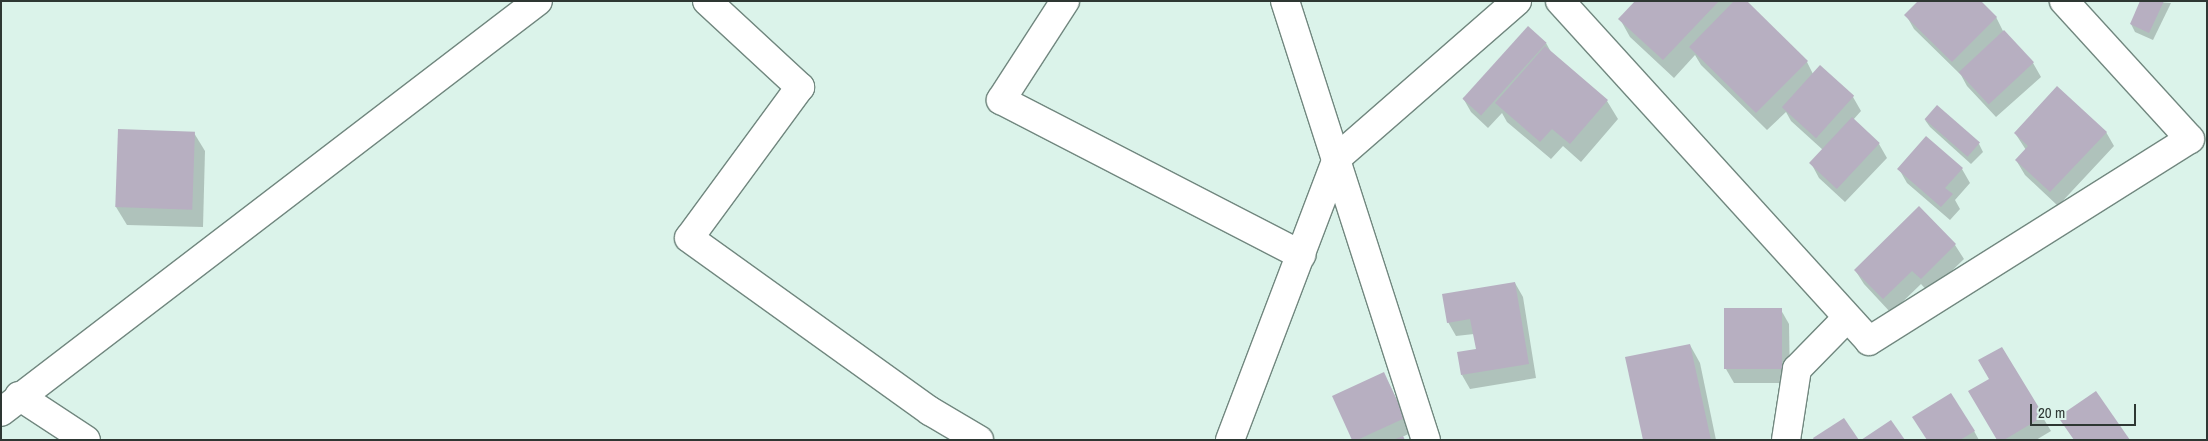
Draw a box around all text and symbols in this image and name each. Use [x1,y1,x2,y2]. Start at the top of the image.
scale bar [2033,394,2139,426]
text: 20 m [2038,402,2065,423]

